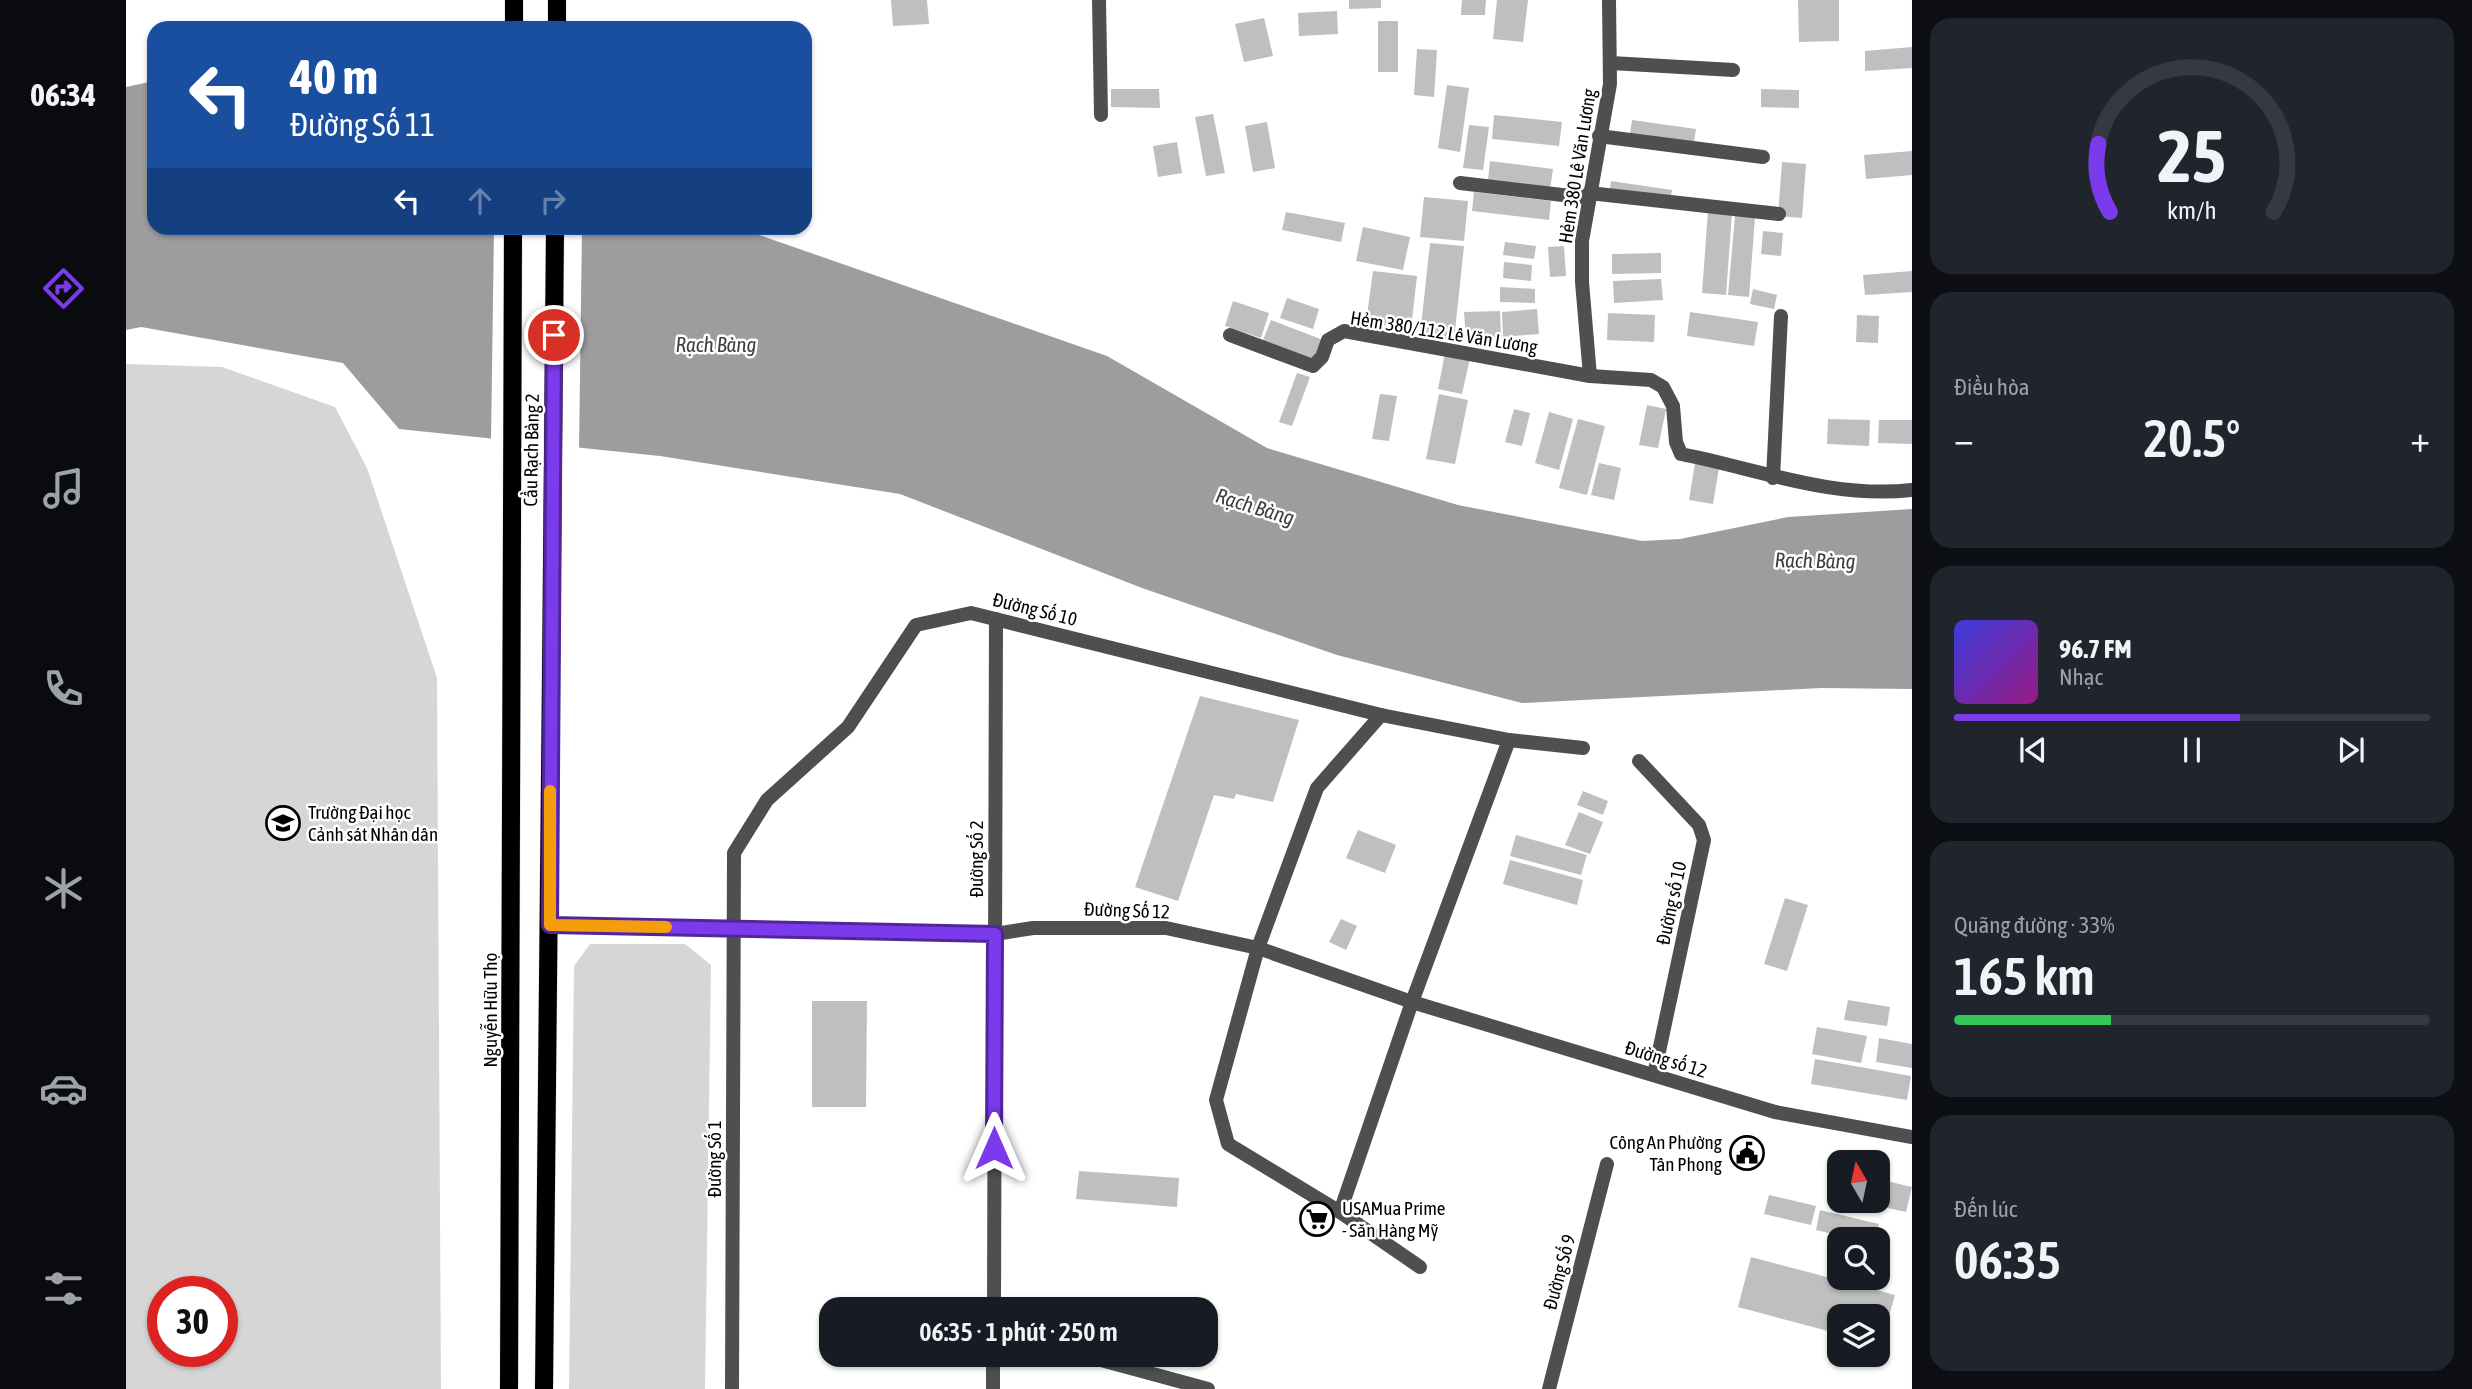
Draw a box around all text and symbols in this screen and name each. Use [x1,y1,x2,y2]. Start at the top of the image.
text: 40 m [290,48,378,104]
icon: left [175,49,266,140]
text: 06:34 [30,76,96,113]
street label: Hẻm 380 Lê Văn Lương [1554,86,1600,245]
text: Đường Số 11 [290,106,435,143]
text: 25 [2158,114,2226,197]
icon: left [388,182,426,220]
icon: ahead [461,182,499,220]
icon: right [534,182,572,220]
text: km/h [2167,196,2217,224]
icon: directions [39,264,88,313]
pin [524,305,584,365]
street label: Hẻm 380/112 Lê Văn Lương [1349,306,1540,358]
icon: arrive [535,316,573,354]
water label: Rạch Bàng [676,332,756,356]
text: Điều hòa [1954,374,2030,400]
street label: Cầu Rạch Bàng 2 [519,393,543,507]
text: 20.5° [2144,408,2240,468]
text: − [1954,417,1974,460]
text: + [2410,417,2430,460]
icon: music [39,464,88,513]
water label: Rạch Bàng [1213,483,1297,529]
water label: Rạch Bàng [1774,547,1856,573]
street label: Đường Số 10 [991,588,1080,630]
text: 96.7 FM [2059,634,2132,664]
icon: phone [39,664,88,713]
text: Nhạc [2059,664,2103,690]
icon: previous [2014,731,2052,769]
icon: pause [2173,731,2211,769]
icon: next [2332,731,2370,769]
place label: Trường Đại học Cảnh sát Nhân dân [308,801,438,845]
school or university icon: Trường Đại học Cảnh sát Nhân dân [264,804,302,842]
street label: Đường Số 2 [965,820,987,898]
street label: Đường số 10 [1651,859,1691,947]
icon: climate [39,864,88,913]
street label: Đường Số 12 [1084,898,1170,922]
text: Quãng đường · 33% [1954,912,2115,938]
text: 165 km [1954,946,2095,1006]
street label: Nguyễn Hữu Thọ [479,953,501,1067]
street label: Đường số 12 [1622,1036,1710,1082]
icon: car [39,1064,88,1113]
position arrow [957,1111,1031,1185]
street label: Đường Số 1 [703,1120,725,1198]
place label: Công An Phường Tân Phong [1609,1131,1723,1175]
public building icon: Công An Phường Tân Phong [1728,1134,1766,1172]
north arrow [1827,1150,1890,1213]
map controls [1827,1150,1890,1367]
text: Đến lúc [1954,1196,2017,1222]
place label: USAMua Prime - Săn Hàng Mỹ [1342,1197,1445,1241]
supermarket icon: USAMua Prime - Săn Hàng Mỹ [1298,1200,1336,1238]
button: search [1827,1227,1890,1290]
text: 06:35 [1954,1230,2061,1290]
street label: Đường Số 9 [1538,1232,1580,1312]
icon: filters [39,1264,88,1313]
speed limit sign: 30 [147,1276,238,1367]
button: layers [1827,1304,1890,1367]
text: 06:35 · 1 phút · 250 m [919,1317,1118,1347]

